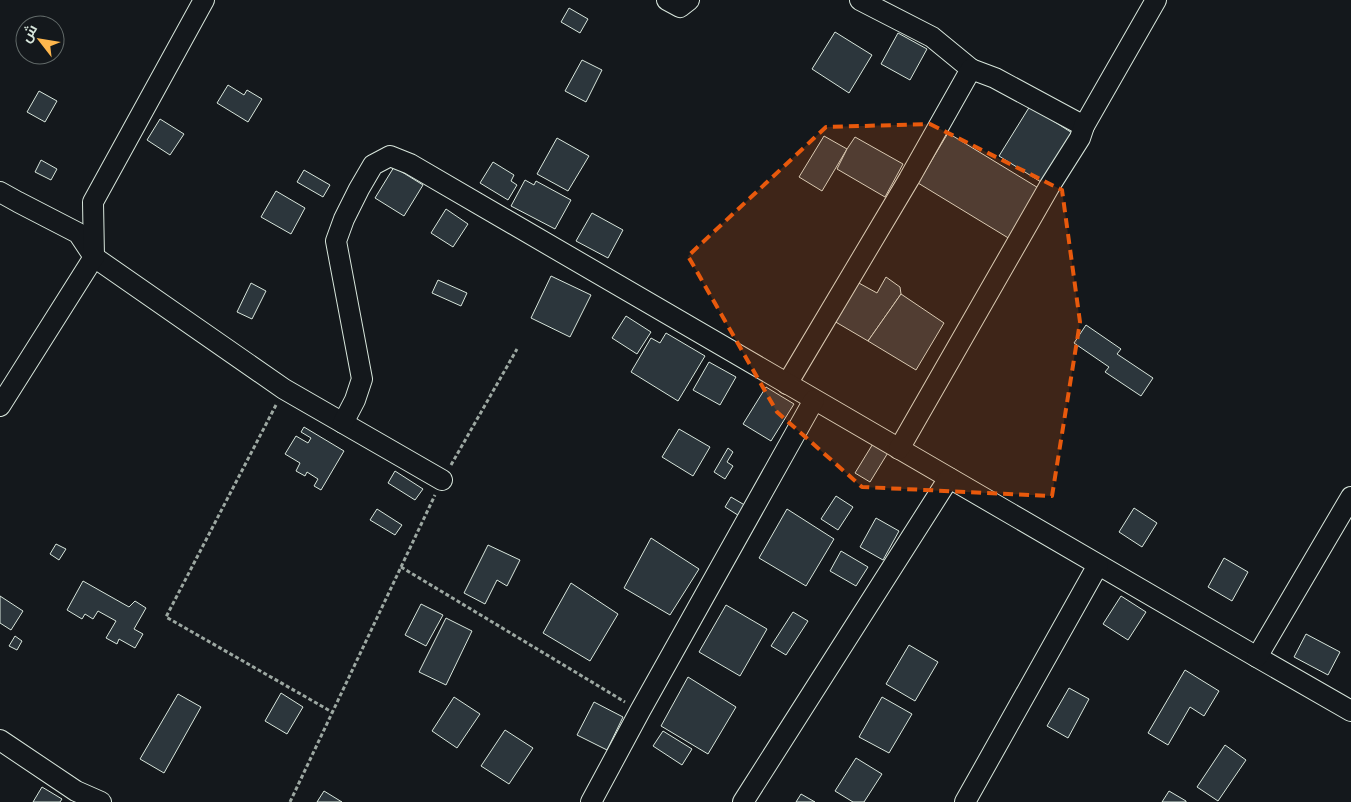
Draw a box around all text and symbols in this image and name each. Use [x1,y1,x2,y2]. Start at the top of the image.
north arrow [15,15,65,65]
text: ش [17,21,41,46]

